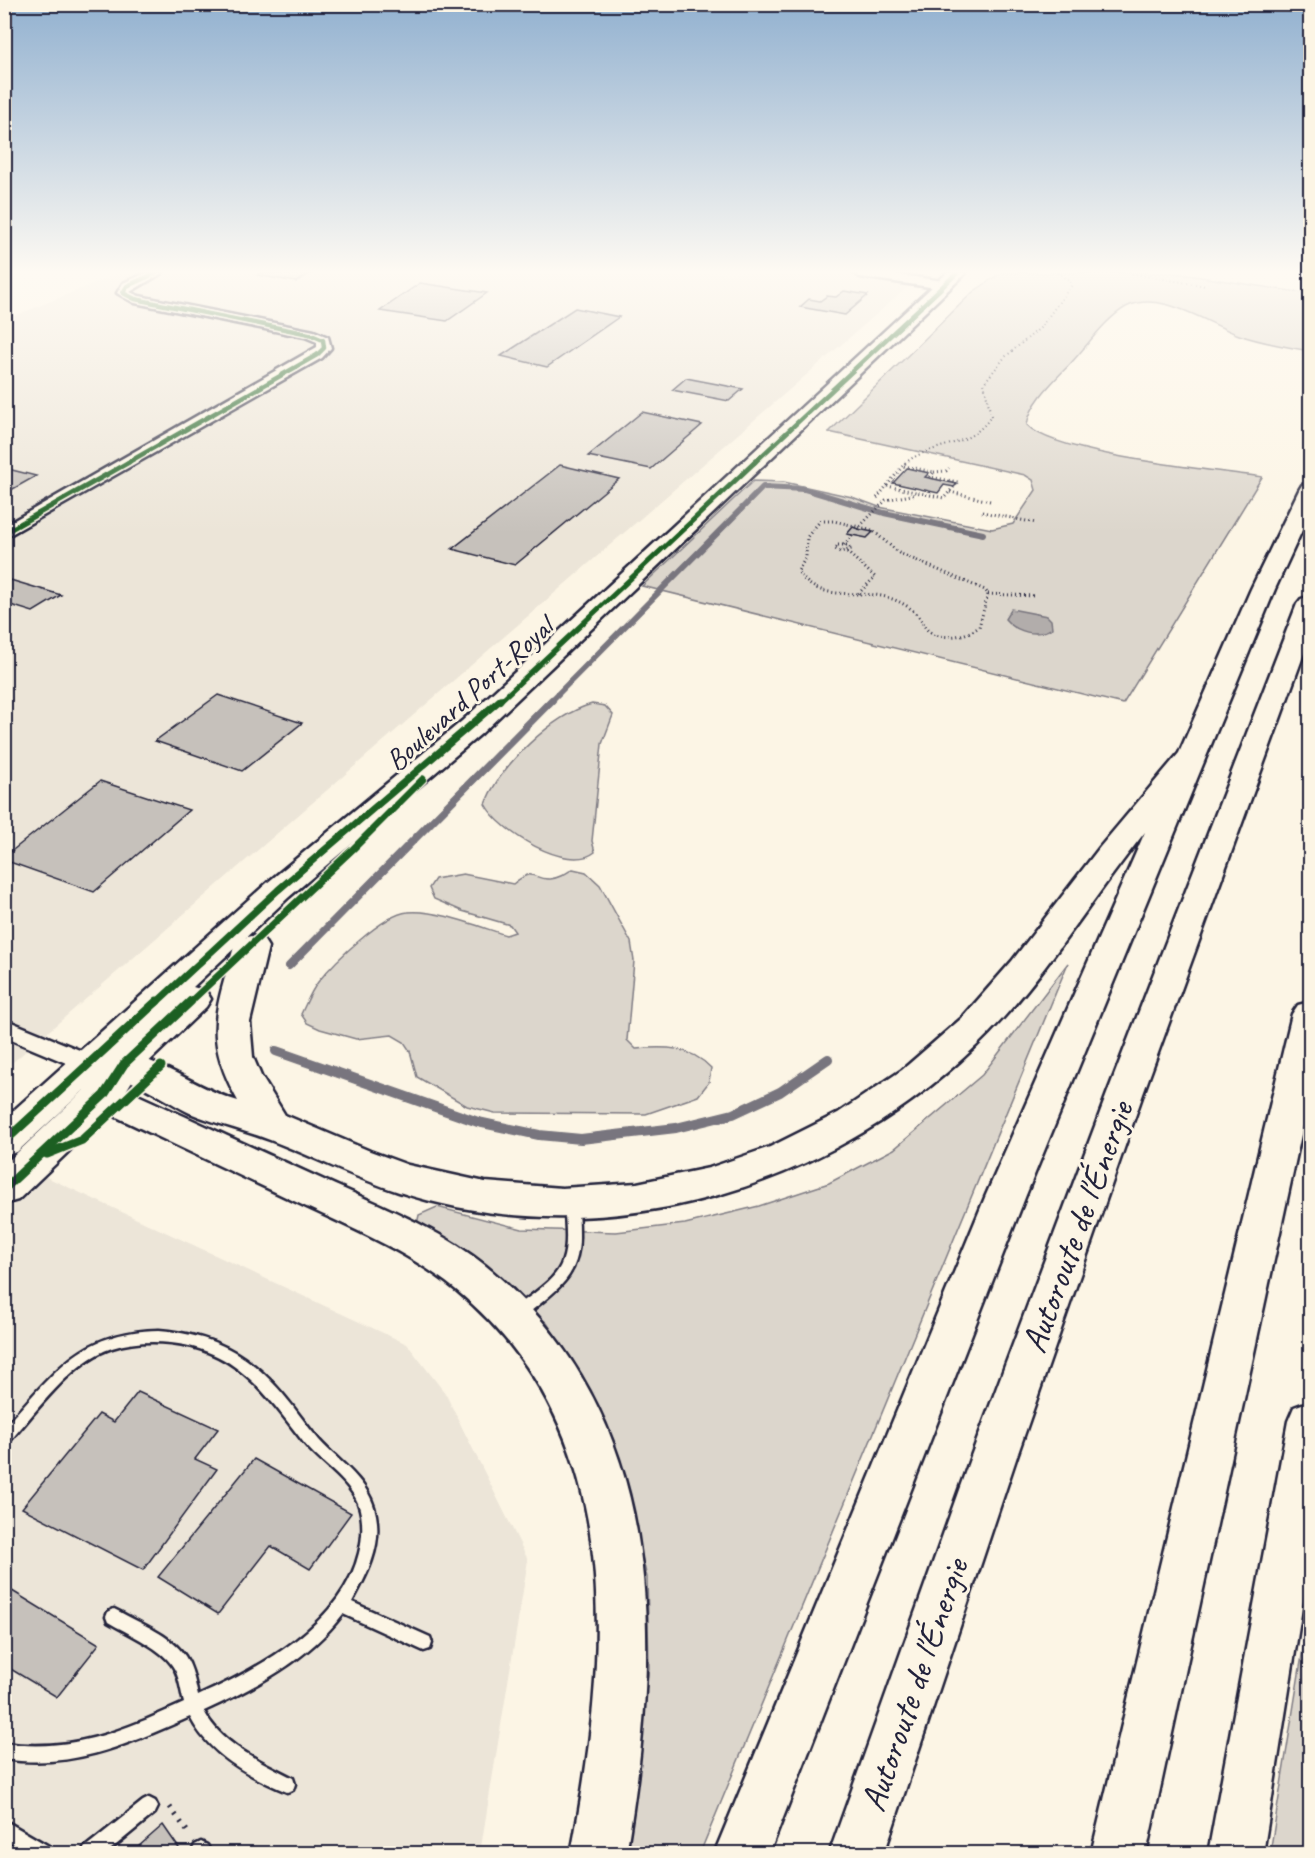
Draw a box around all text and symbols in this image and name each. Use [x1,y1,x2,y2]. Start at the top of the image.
street label: Boulevard Port-Royal [377,605,564,779]
street label: Autoroute de l'Énergie [1010,1093,1144,1359]
street label: Autoroute de l'Énergie [849,1551,979,1817]

